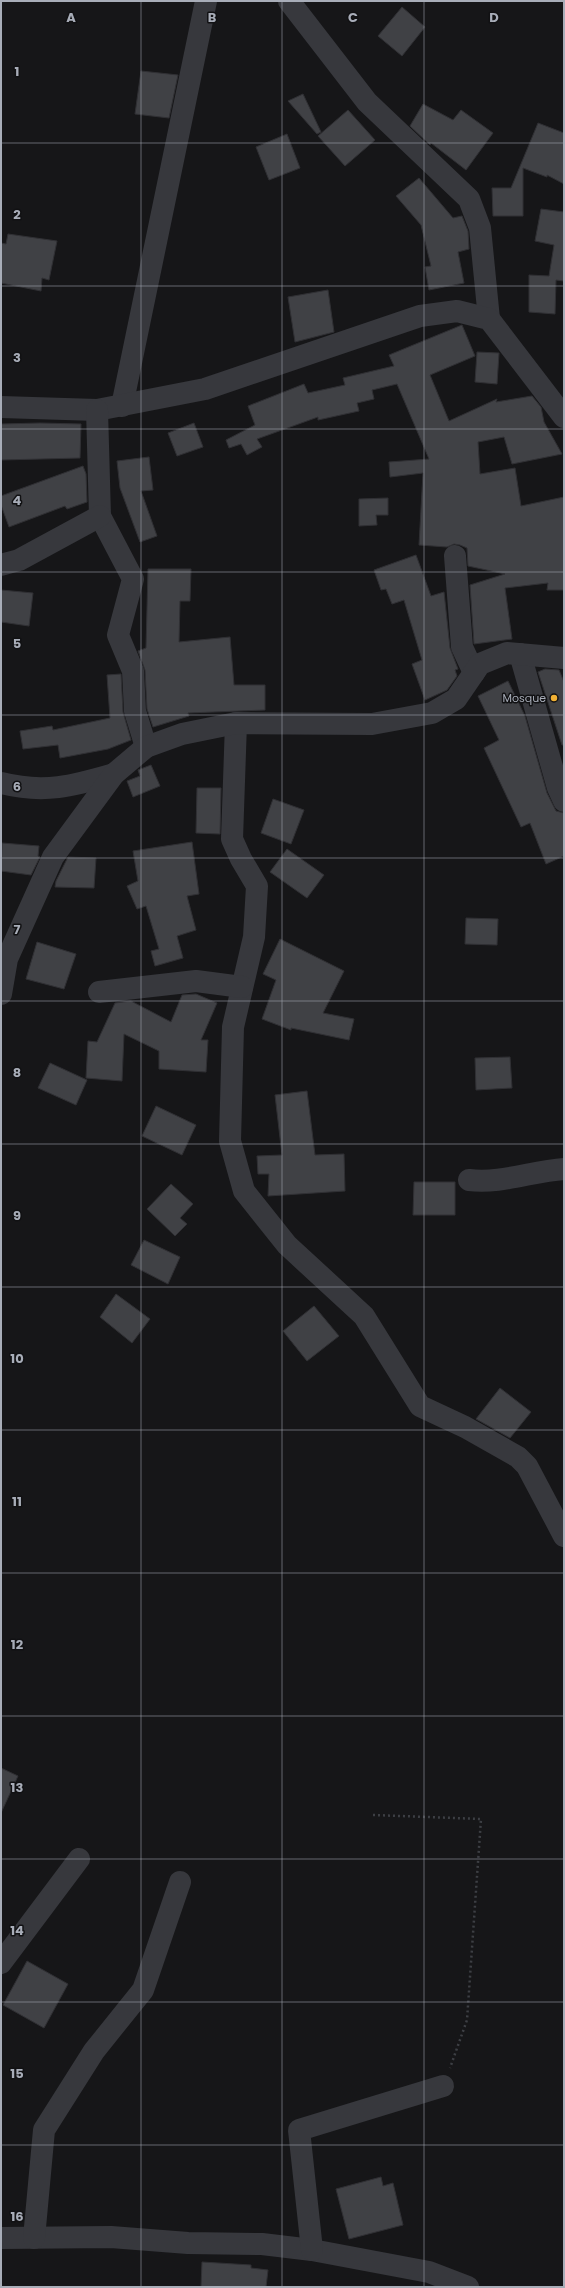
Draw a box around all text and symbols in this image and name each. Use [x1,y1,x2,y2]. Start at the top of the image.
text: A [66,8,76,27]
text: B [208,8,217,27]
text: C [348,8,358,27]
text: D [489,8,499,27]
text: 1 [15,62,19,81]
text: 2 [13,205,21,224]
text: 3 [13,348,21,367]
text: 4 [13,491,22,510]
text: 5 [13,634,21,653]
place label: Mosque [502,690,546,706]
marker: Mosque [549,693,559,703]
text: 6 [13,777,21,796]
text: 7 [14,920,21,939]
text: 8 [13,1063,21,1082]
text: 9 [13,1206,21,1225]
text: 10 [10,1349,24,1368]
text: 11 [12,1492,22,1511]
text: 12 [11,1635,24,1654]
text: 13 [11,1778,24,1797]
text: 14 [10,1921,24,1940]
text: 15 [10,2064,24,2083]
text: 16 [10,2207,24,2226]

